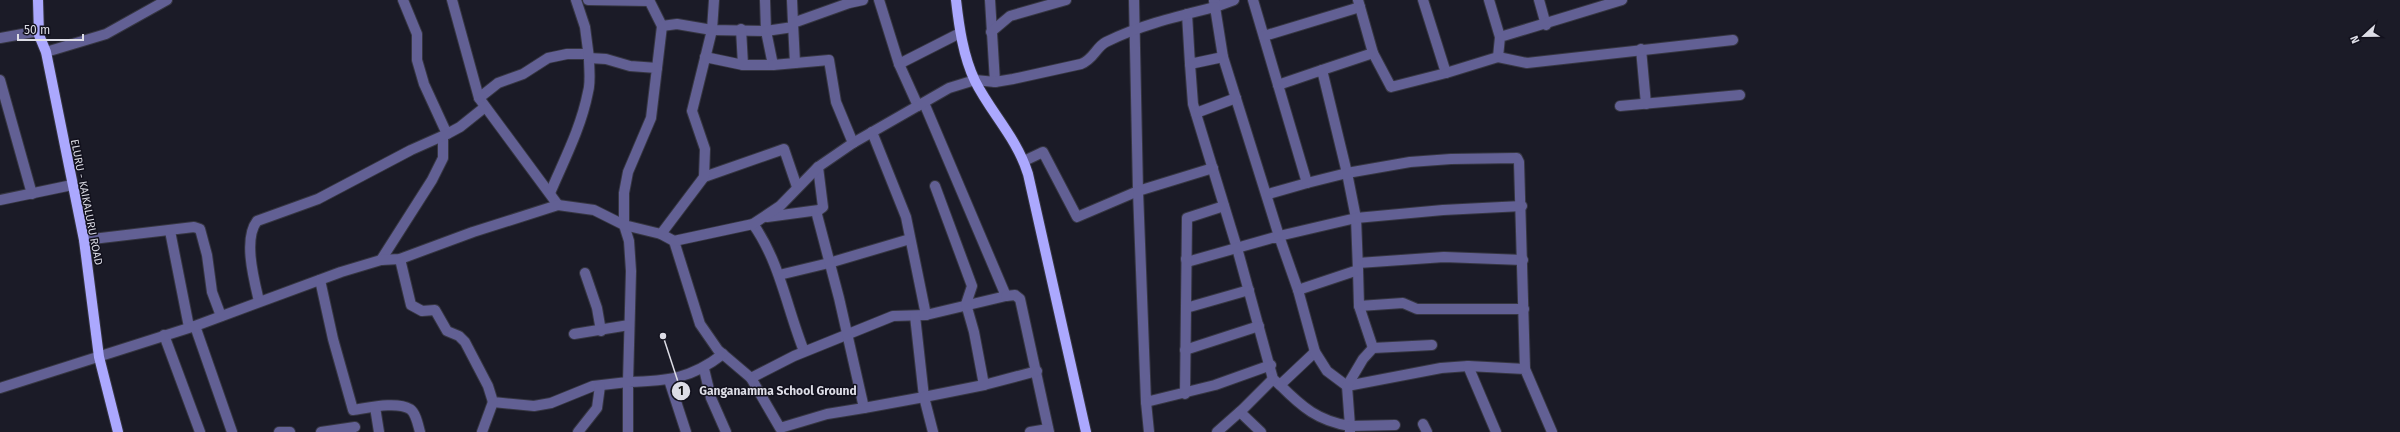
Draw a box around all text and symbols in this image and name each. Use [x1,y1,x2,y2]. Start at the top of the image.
scale bar [18,16,83,42]
north arrow [2344,16,2384,56]
text: 50 m [24,23,50,37]
text: N [2348,34,2363,45]
street label: ELURU - KAIKALURU ROAD [68,138,105,266]
callout: Ganganamma School Ground [671,379,865,403]
text: 1 [678,384,684,398]
text: Ganganamma School Ground [699,384,857,398]

